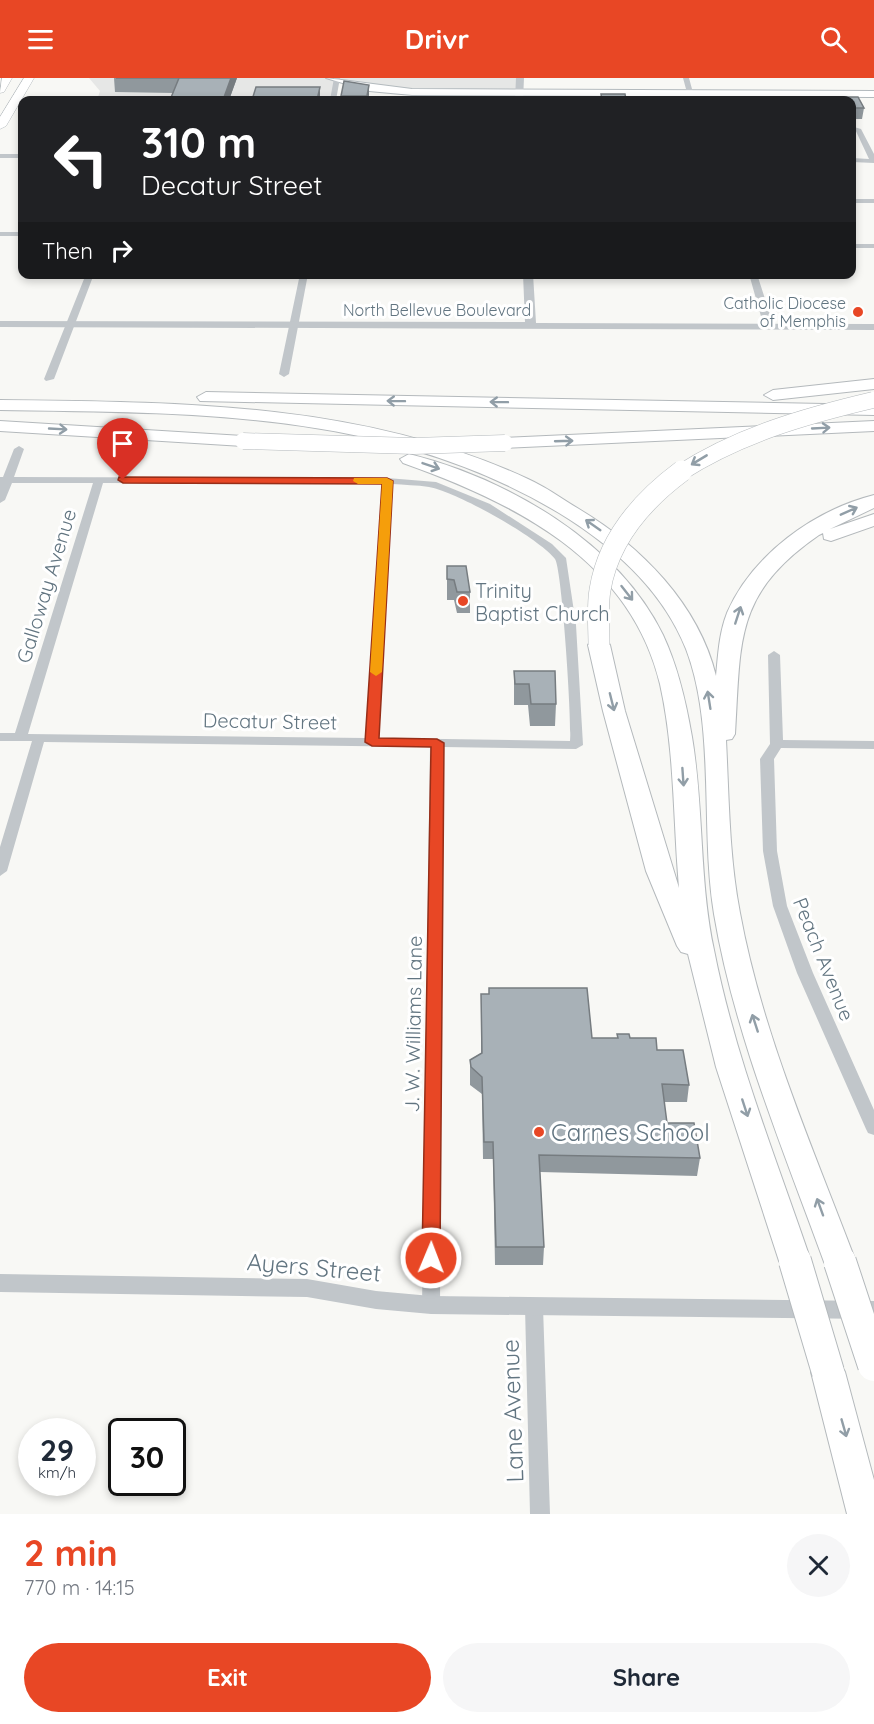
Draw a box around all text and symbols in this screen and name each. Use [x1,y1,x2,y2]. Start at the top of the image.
text: Drivr [405,22,469,56]
icon: menu [24,23,57,56]
icon: search [817,23,850,56]
text: 310 m [141,116,256,169]
icon: left [42,120,120,198]
text: Decatur Street [141,168,322,202]
icon: right [105,234,138,267]
text: Then [42,237,93,265]
place label: Catholic Diocese of Memphis [723,293,846,331]
street label: North Bellevue Boulevard [343,300,531,320]
marker: Catholic Diocese of Memphis [851,305,865,319]
one-way arrow [386,395,406,407]
one-way arrow [490,397,510,408]
pin [97,418,148,480]
one-way arrow [48,423,68,434]
one-way arrow [811,423,831,434]
icon: arrive [106,427,139,460]
one-way arrow [553,435,573,447]
one-way arrow [691,454,708,466]
one-way arrow [421,462,440,473]
one-way arrow [839,505,857,516]
street label: Galloway Avenue [11,506,81,666]
one-way arrow [585,519,601,531]
place label: Trinity Baptist Church [475,578,610,626]
one-way arrow [621,585,634,601]
marker: Trinity Baptist Church [456,594,470,608]
one-way arrow [734,606,745,625]
one-way arrow [703,690,714,710]
one-way arrow [606,692,618,711]
street label: Decatur Street [203,707,338,735]
one-way arrow [678,766,689,786]
street label: Peach Avenue [788,894,860,1024]
street label: J. W. Williams Lane [399,935,427,1113]
one-way arrow [748,1014,759,1033]
one-way arrow [740,1098,751,1117]
place label: Carnes School [551,1117,710,1147]
marker: Carnes School [532,1125,546,1139]
one-way arrow [814,1198,825,1217]
position arrow [399,1226,463,1290]
street label: Ayers Street [246,1246,382,1288]
street label: Lane Avenue [495,1339,529,1483]
speed limit sign: 30 [108,1418,186,1496]
one-way arrow [839,1418,850,1437]
text: 29 [40,1431,74,1469]
text: km/h [38,1463,76,1482]
text: 2 min [24,1530,118,1575]
button: close [787,1534,850,1597]
text: 770 m · 14:15 [24,1575,135,1600]
button: Exit [24,1643,431,1712]
button: Share [443,1643,850,1712]

